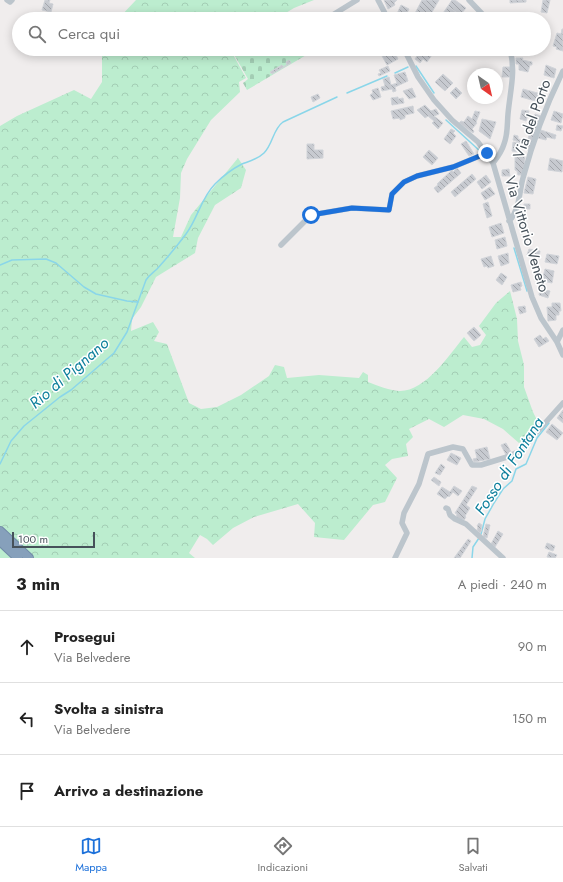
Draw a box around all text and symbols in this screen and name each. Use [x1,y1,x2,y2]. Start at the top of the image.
search box [12,12,551,56]
icon: search [26,23,48,45]
text: Cerca qui [58,23,120,45]
north arrow [467,68,503,104]
street label: Via del Porto [508,76,556,162]
route end [478,144,496,162]
street label: Via Vittorio Veneto [499,173,555,295]
route start [302,206,320,224]
water label: Rio di Pignano [24,332,114,414]
water label: Fosso di Fontana [469,412,549,520]
scale bar [12,530,95,549]
text: 100 m [18,531,48,547]
text: 3 min [16,572,60,596]
text: A piedi · 240 m [458,575,547,594]
text: Prosegui [54,626,115,648]
icon: ahead [16,636,38,658]
text: 90 m [518,637,547,656]
text: Via Belvedere [54,648,130,667]
text: Svolta a sinistra [54,698,164,720]
icon: left [16,708,38,730]
text: 150 m [512,709,547,728]
text: Via Belvedere [54,720,130,739]
icon: arrive [16,780,38,802]
text: Arrivo a destinazione [54,780,203,802]
tab: Mappa [75,835,107,875]
tab: Indicazioni [257,835,308,875]
tab: Salvati [458,835,488,875]

